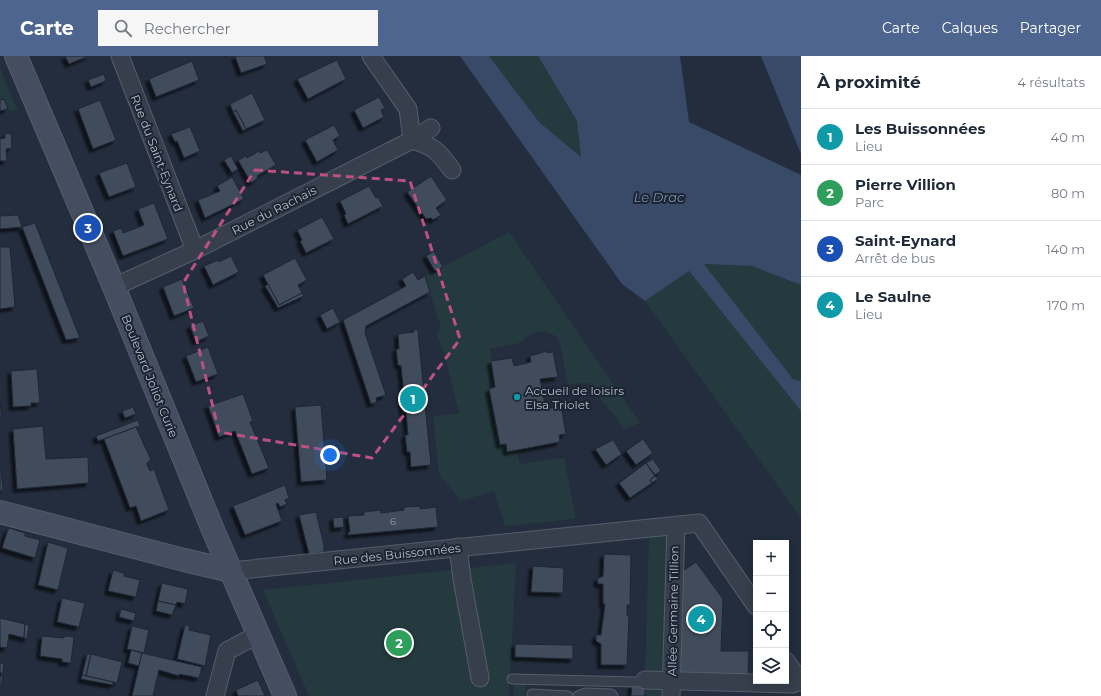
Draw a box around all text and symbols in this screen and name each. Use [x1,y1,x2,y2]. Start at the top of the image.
search box [98,10,378,46]
text: Carte [20,17,74,40]
icon: search [112,17,134,39]
text: Rechercher [144,19,231,38]
text: Carte [882,19,920,37]
text: Calques [942,19,998,37]
text: Partager [1020,19,1081,37]
text: À proximité [817,72,921,92]
text: 4 résultats [1017,74,1085,90]
street label: Rue du Saint-Eynard [128,92,186,214]
text: Les Buissonnées [855,119,985,138]
text: 1 [827,129,833,145]
text: 40 m [1051,129,1085,145]
text: Lieu [855,138,883,154]
text: Pierre Villion [855,175,956,194]
street label: Rue du Rachais [229,182,319,238]
text: 2 [826,185,834,201]
text: 80 m [1051,185,1085,201]
water label: Le Drac [634,189,685,205]
text: Parc [855,194,884,210]
pin: 3 [75,213,101,243]
text: Saint-Eynard [855,231,956,250]
text: 3 [826,241,834,257]
text: 140 m [1046,241,1085,257]
text: Arrêt de bus [855,250,935,266]
text: Le Saulne [855,287,931,306]
text: 4 [826,297,834,313]
text: 170 m [1047,297,1085,313]
text: Lieu [855,306,883,322]
street label: Boulevard Joliot Curie [118,312,182,440]
place label: Accueil de loisirs Elsa Triolet [525,383,624,412]
pin: 1 [400,384,426,414]
marker: Accueil de loisirs Elsa Triolet [512,392,522,402]
your location [320,445,340,465]
house number: 6 [390,515,396,528]
street label: Rue des Buissonnées [333,540,461,568]
map controls [753,540,789,684]
button: + [753,540,789,576]
street label: Allée Germaine Tillion [664,545,682,677]
button: − [753,576,789,612]
pin: 4 [688,604,714,634]
button: locate [753,612,789,648]
pin: 2 [386,628,412,658]
button: layers [753,648,789,684]

